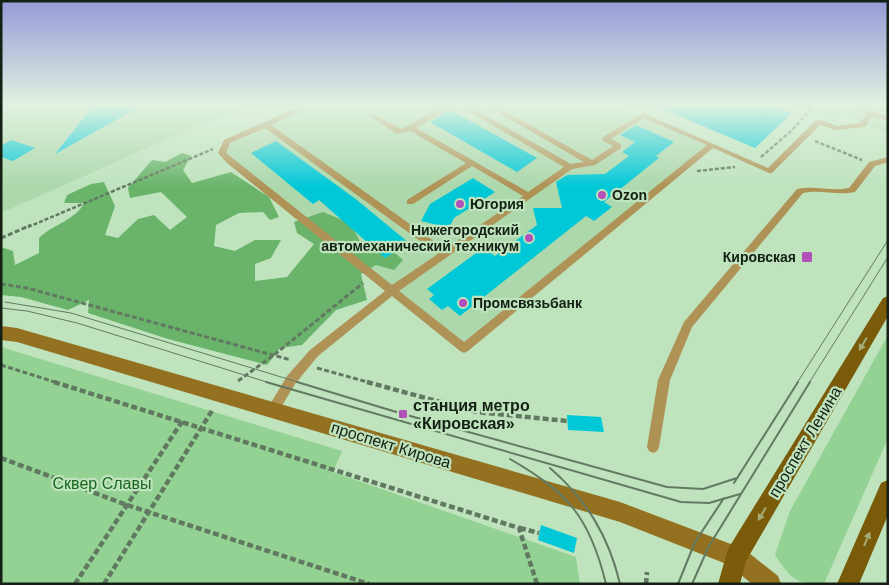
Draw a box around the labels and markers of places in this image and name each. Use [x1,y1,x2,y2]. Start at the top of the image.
place label: Ozon [612,187,647,203]
marker: Ozon [596,189,608,201]
place label: Югория [470,196,524,212]
marker: Югория [454,198,466,210]
place label: Нижегородский автомеханический техникум [321,222,519,254]
marker: Нижегородский автомеханический техникум [523,232,535,244]
place label: Кировская [723,249,796,265]
marker: Кировская [800,250,814,264]
place label: Промсвязьбанк [473,295,583,311]
marker: Промсвязьбанк [457,297,469,309]
place label: станция метро «Кировская» [413,397,530,432]
marker: станция метро «Кировская» [397,408,409,420]

